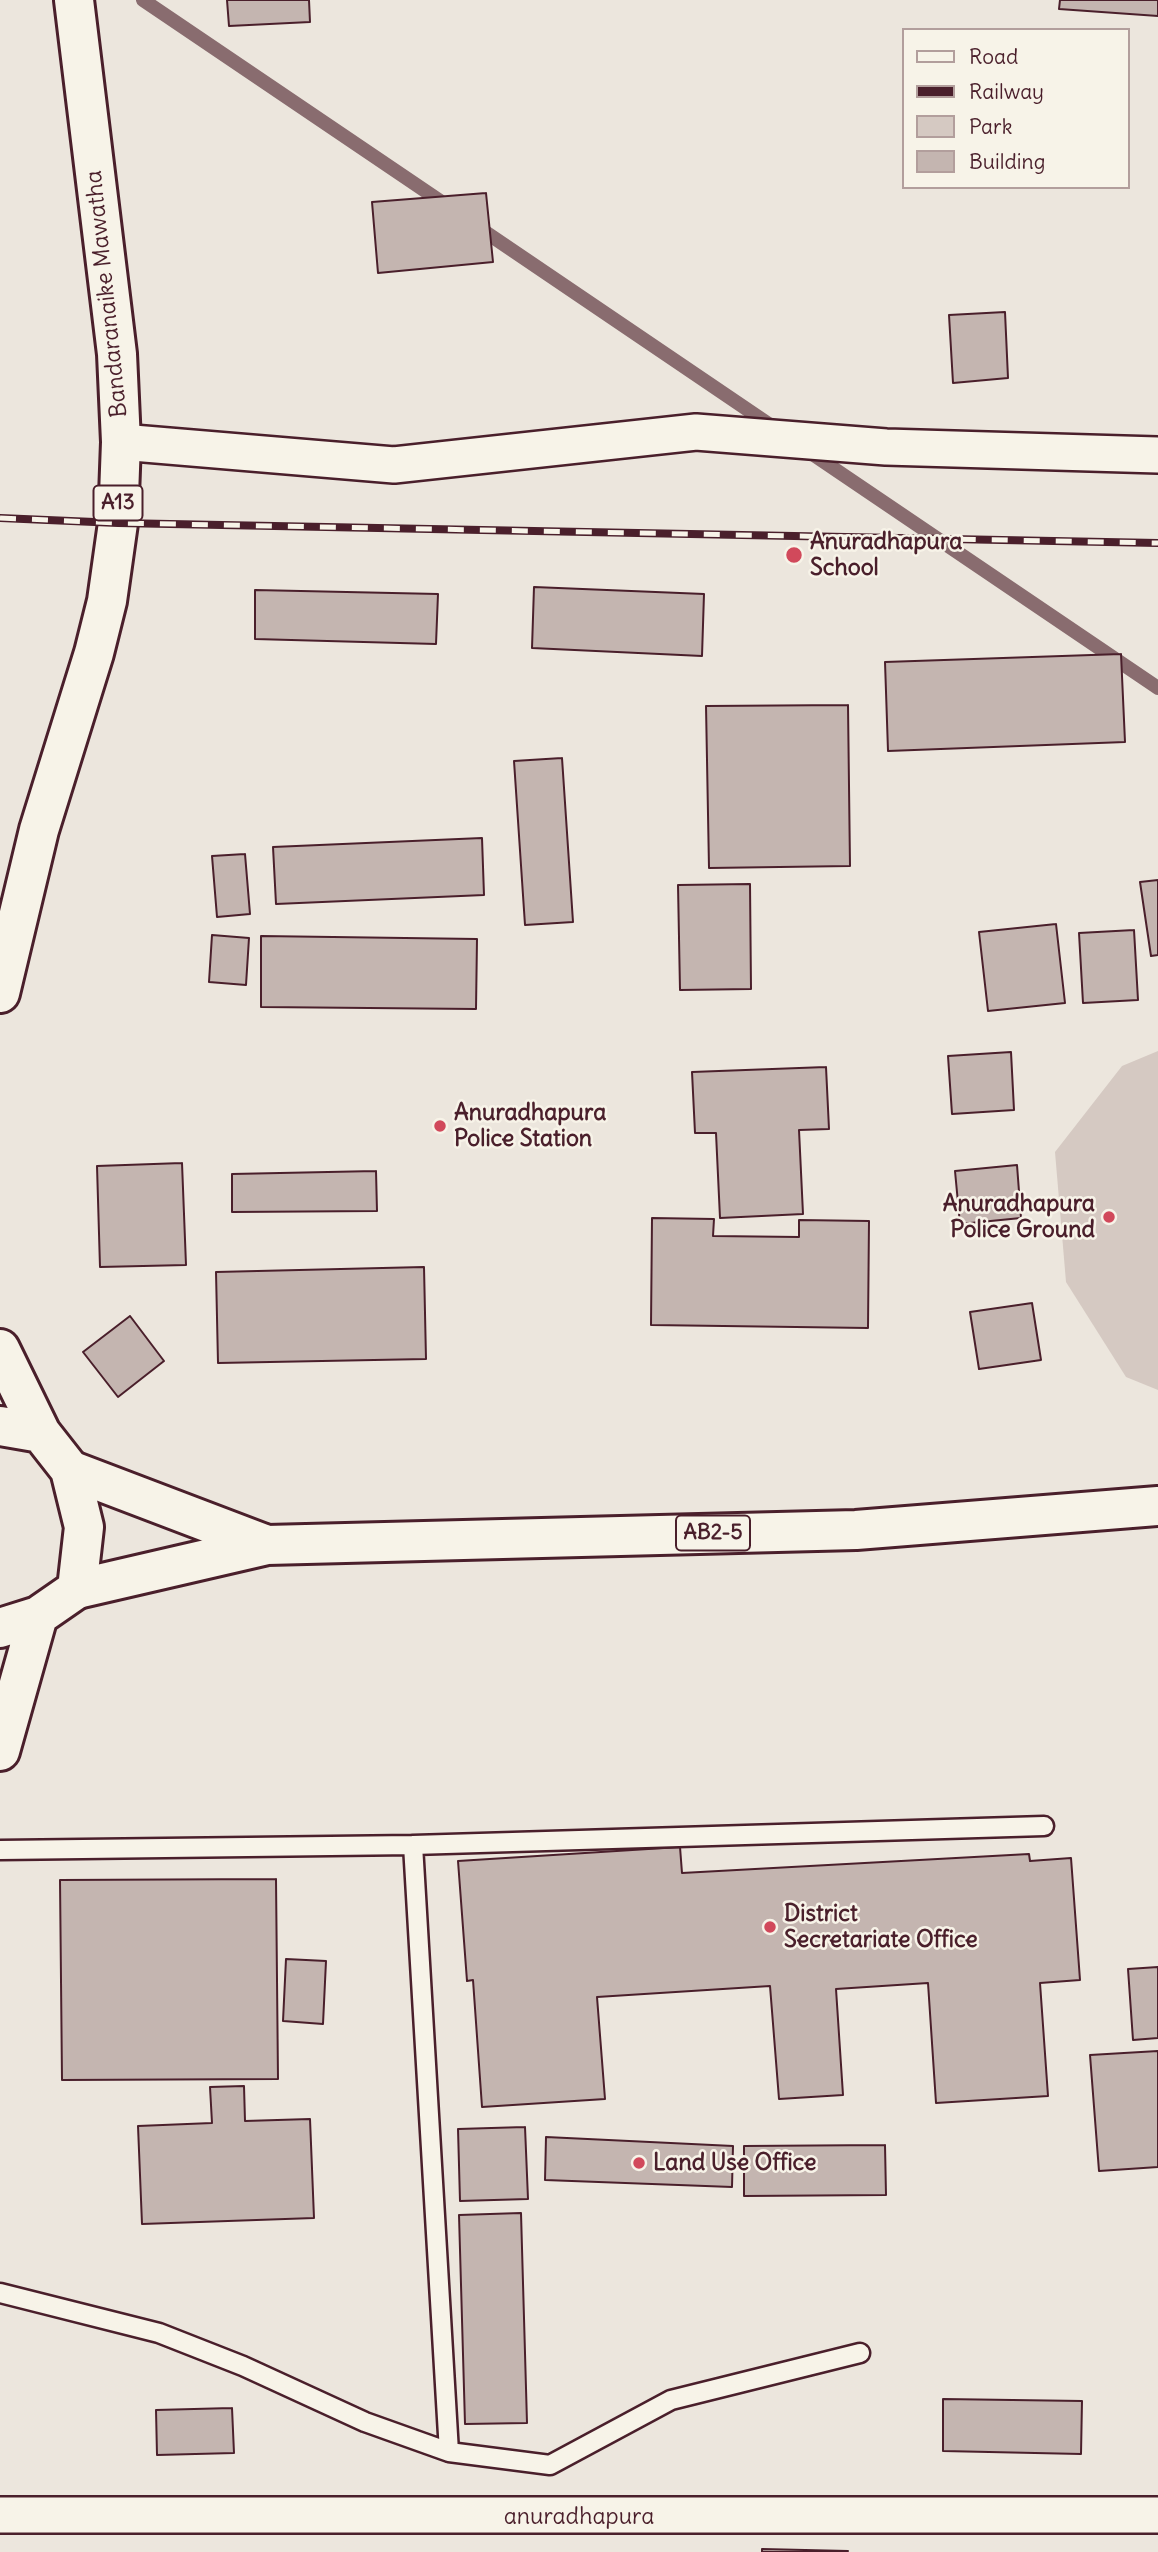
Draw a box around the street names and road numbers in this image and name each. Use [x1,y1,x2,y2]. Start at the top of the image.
street label: Bandaranaike Mawatha [80,169,134,419]
road number: A13 [94,486,142,520]
road number: AB2-5 [676,1516,750,1550]
street label: anuradhapura [504,2503,654,2531]

